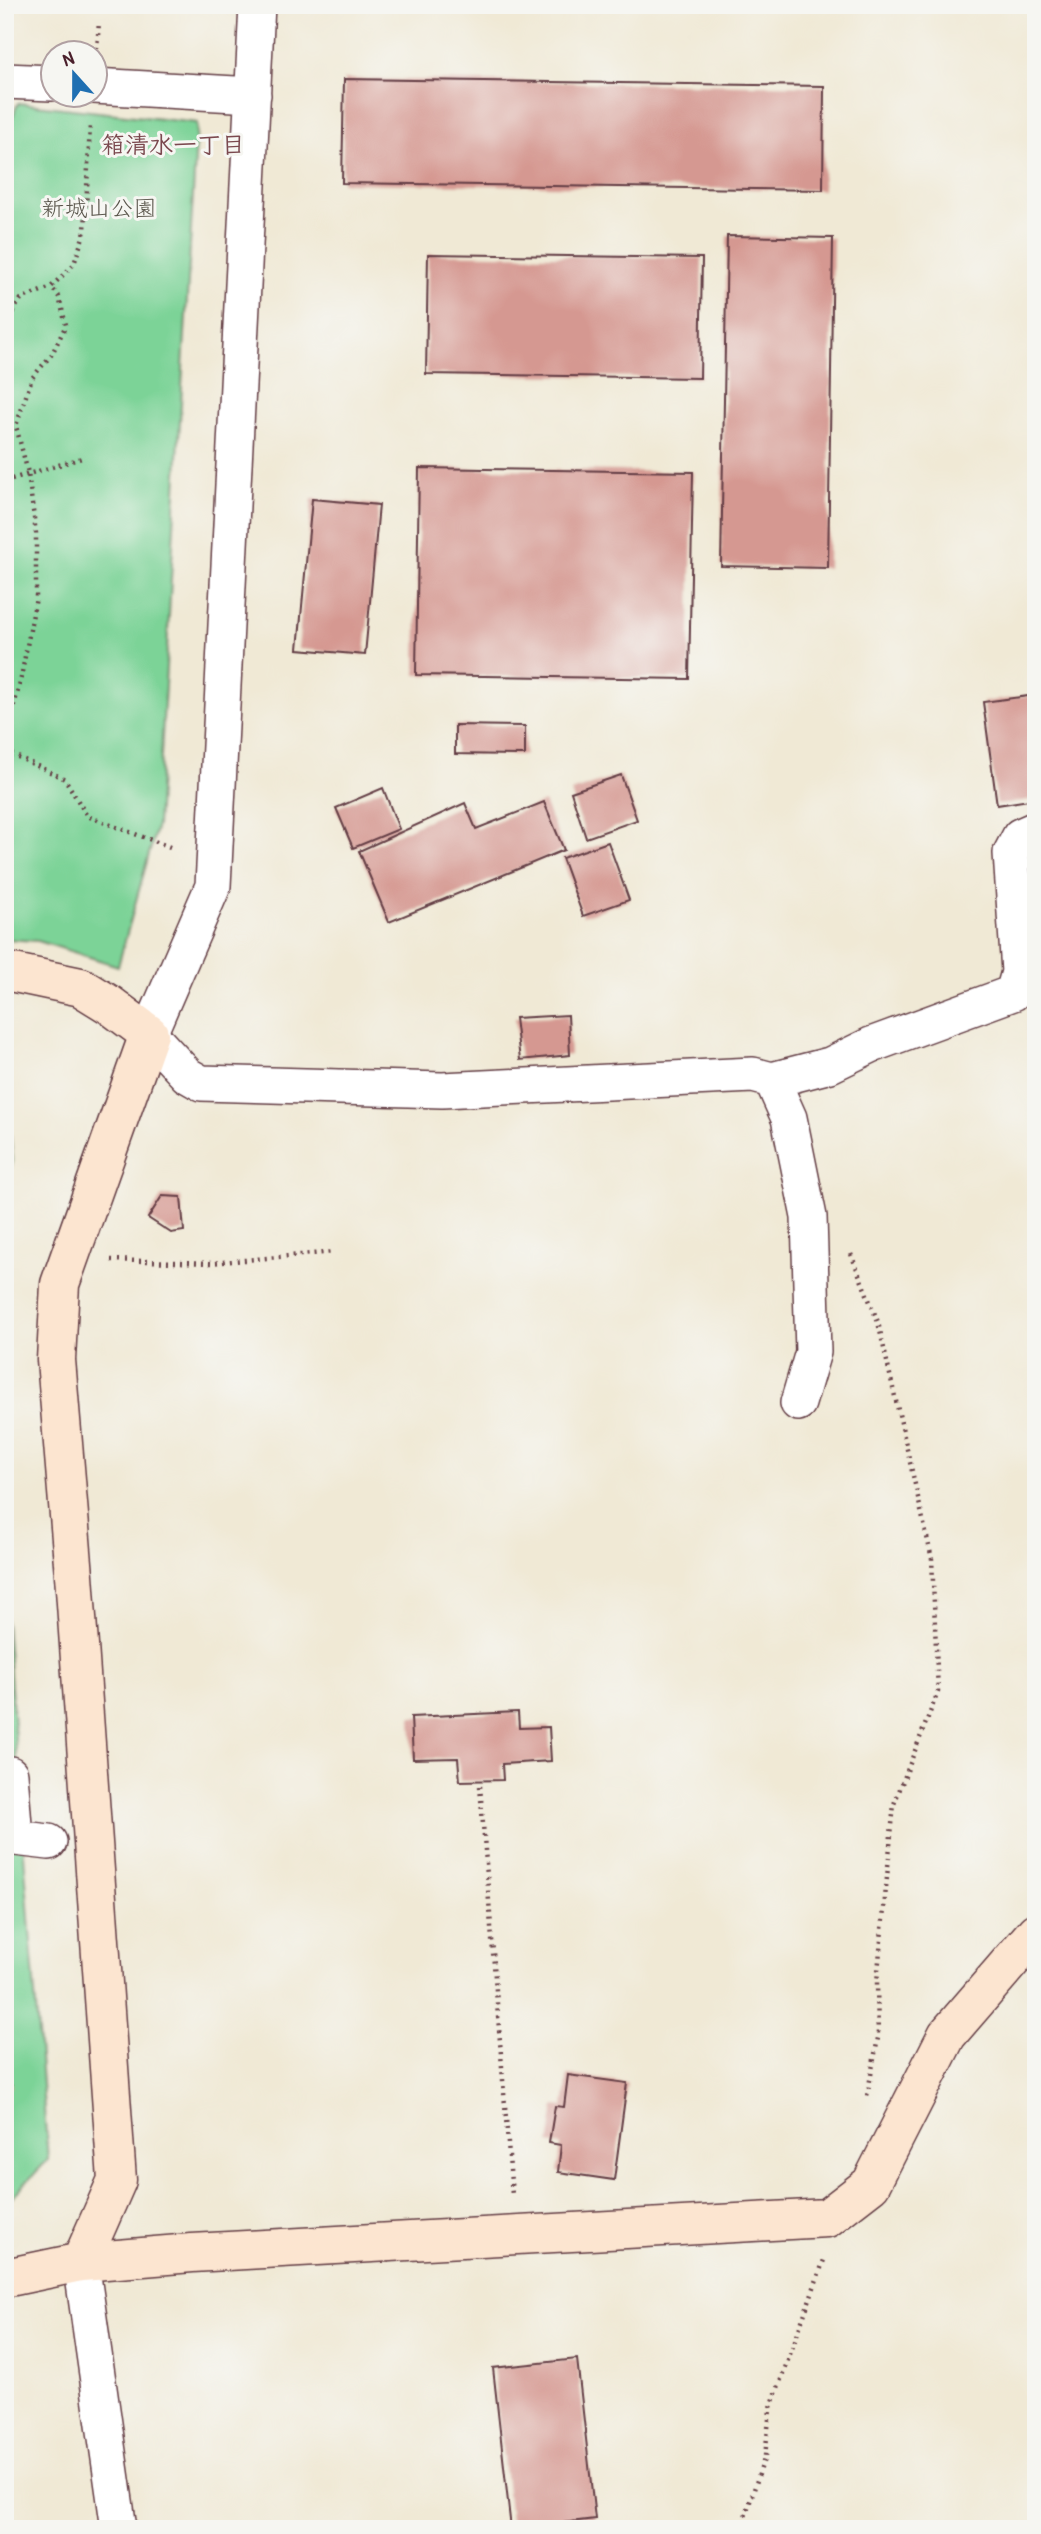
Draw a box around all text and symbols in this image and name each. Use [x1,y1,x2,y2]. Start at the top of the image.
north arrow [38,38,108,108]
text: N [59,44,77,72]
district label: 箱清水一丁目 [101,128,245,160]
park label: 新城山公園 [42,192,157,223]

